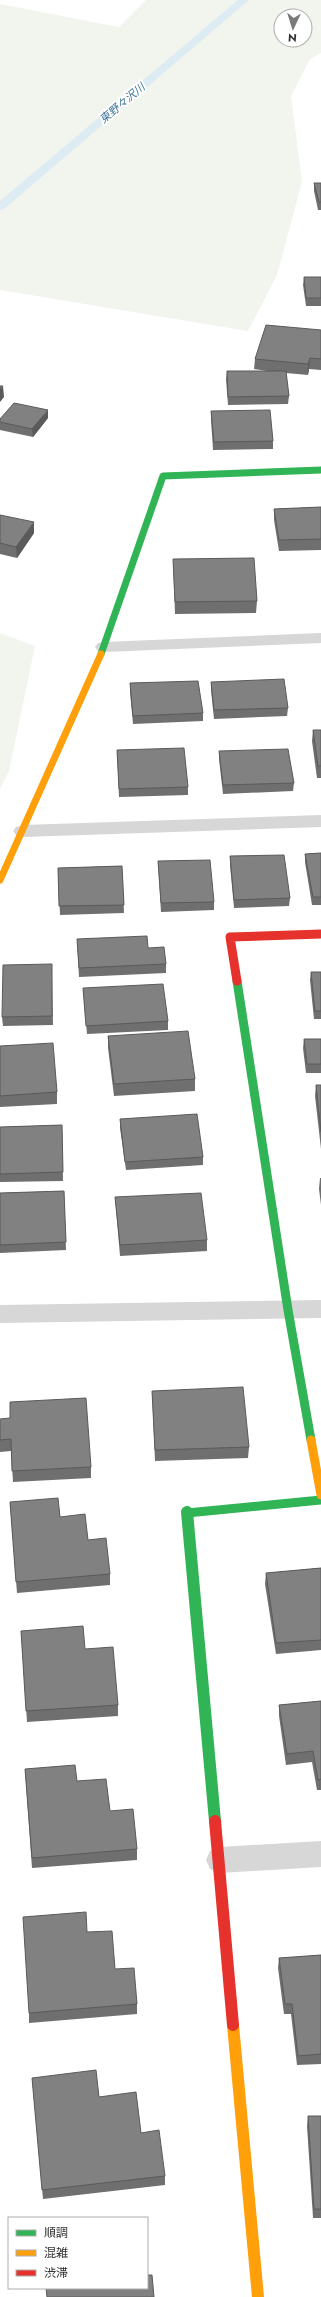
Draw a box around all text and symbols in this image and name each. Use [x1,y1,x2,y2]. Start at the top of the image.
north arrow [273,8,313,48]
text: N [287,30,297,46]
water label: 東野々沢川 [96,79,149,127]
legend [8,2217,148,2289]
text: 順調 [44,2224,68,2242]
text: 混雑 [44,2244,68,2262]
text: 渋滞 [44,2264,68,2282]

